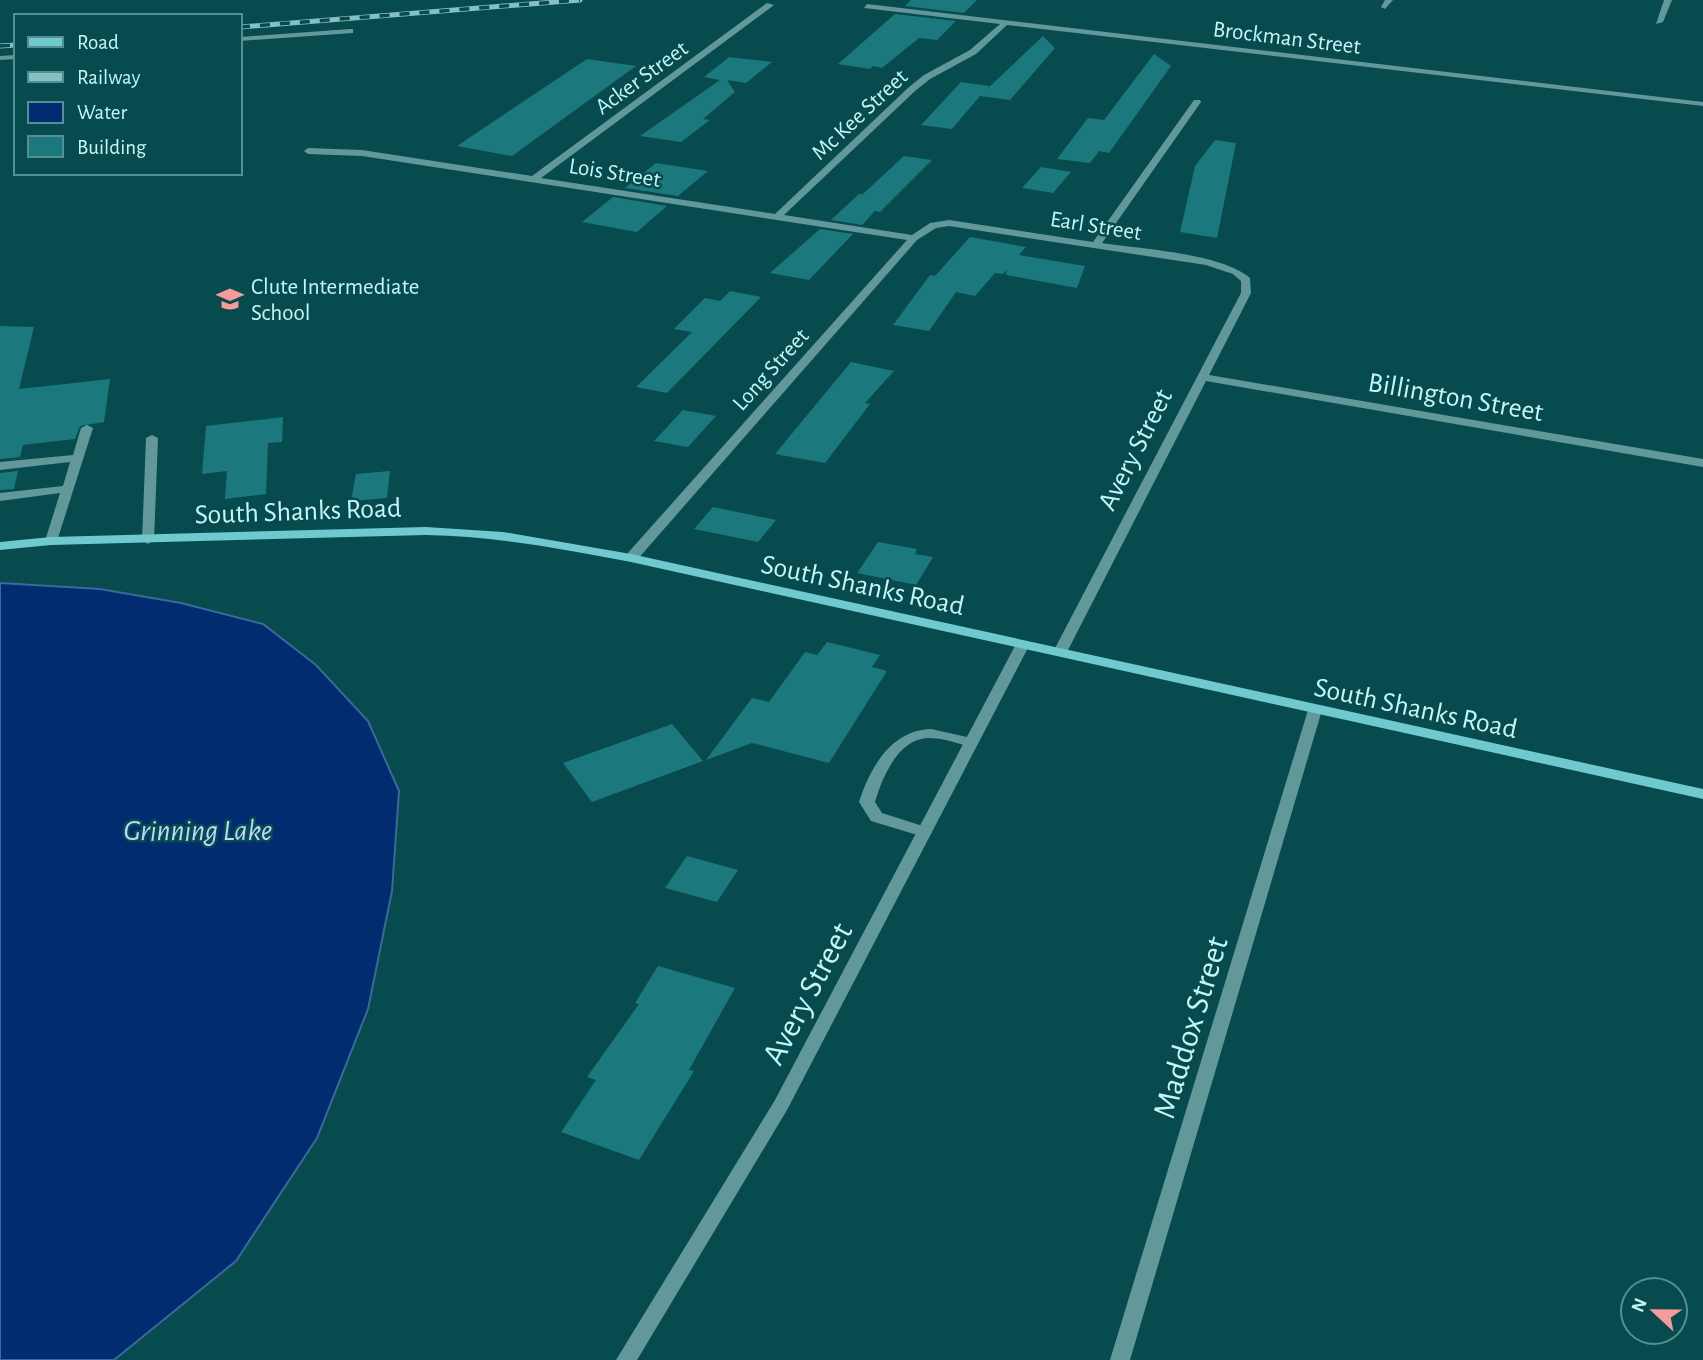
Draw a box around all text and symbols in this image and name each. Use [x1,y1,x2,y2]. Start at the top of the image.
legend [14,14,242,175]
street label: Brockman Street [1212,18,1363,59]
text: Road [77,32,119,53]
street label: Acker Street [592,37,693,119]
street label: Mc Kee Street [808,65,913,165]
text: Railway [77,67,140,88]
text: Water [77,102,127,123]
text: Building [77,137,147,158]
street label: Lois Street [567,155,663,192]
street label: Earl Street [1048,208,1144,245]
place label: Clute Intermediate School [251,276,419,325]
school or university icon: Clute Intermediate School [215,284,245,314]
street label: Long Street [729,324,814,415]
street label: Billington Street [1366,369,1546,427]
street label: Avery Street [1093,385,1178,515]
street label: South Shanks Road [194,494,402,530]
street label: South Shanks Road [759,551,967,621]
street label: South Shanks Road [1312,674,1520,744]
water label: Grinning Lake [124,816,272,846]
street label: Avery Street [757,917,859,1071]
street label: Maddox Street [1148,932,1235,1123]
north arrow [1619,1276,1689,1346]
text: N [1628,1296,1651,1315]

